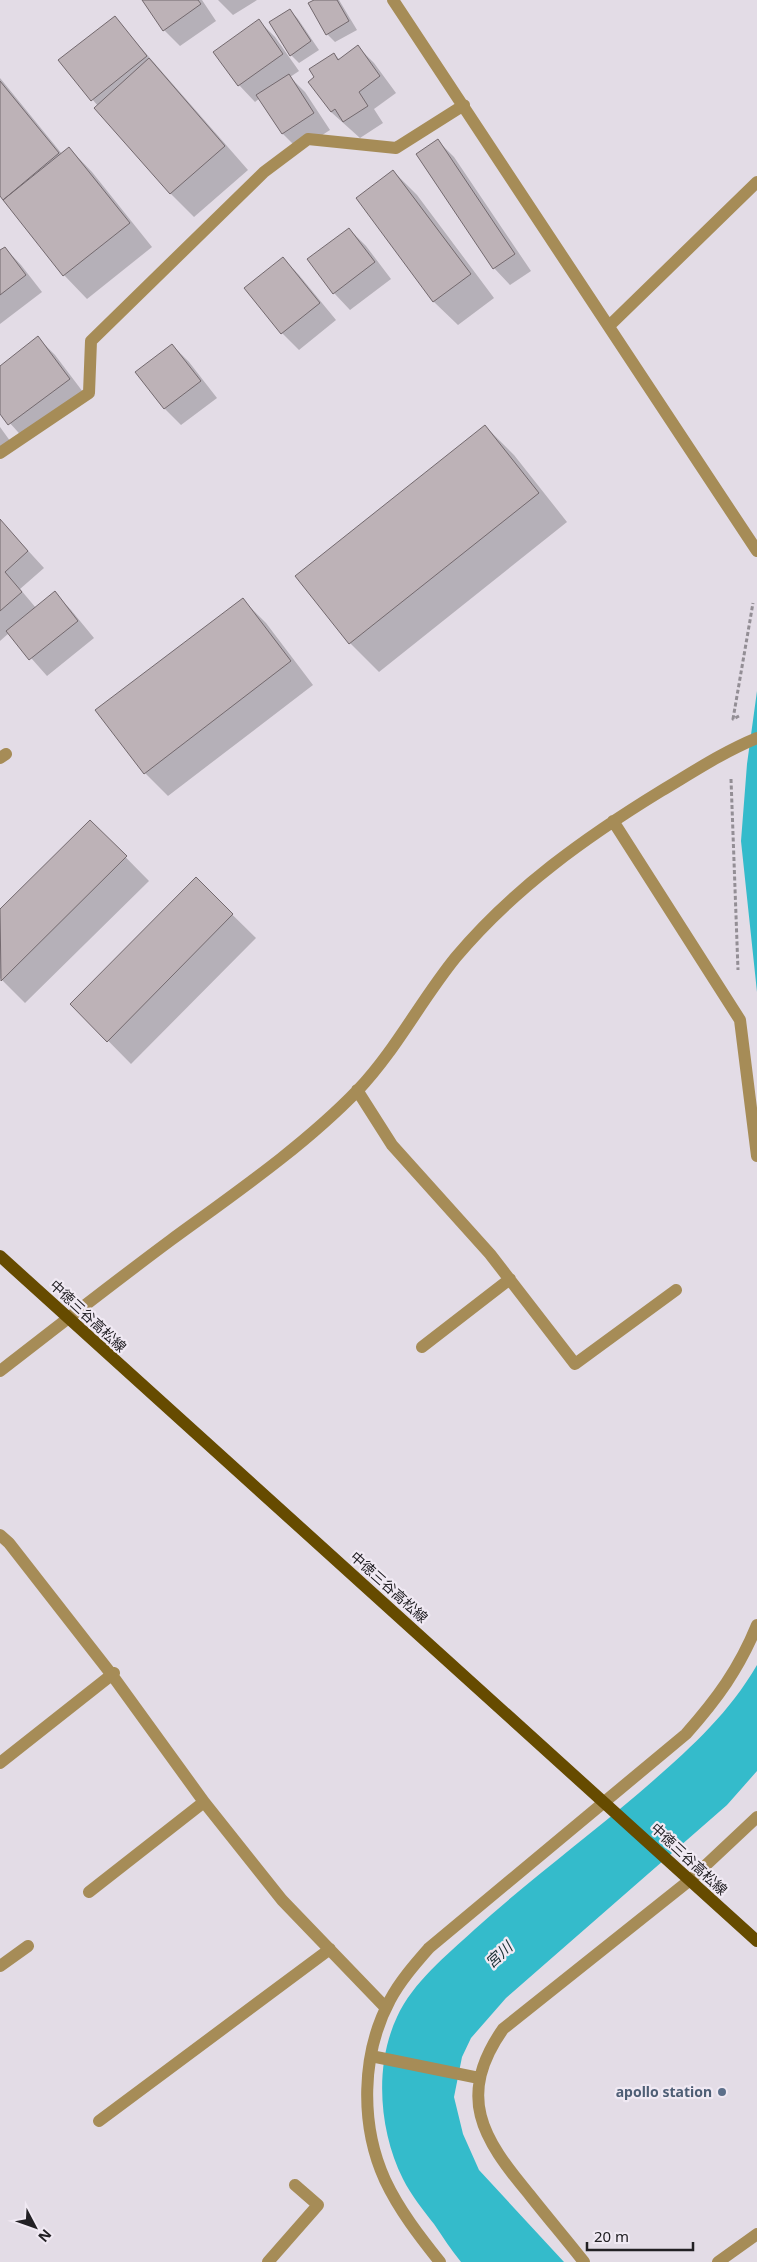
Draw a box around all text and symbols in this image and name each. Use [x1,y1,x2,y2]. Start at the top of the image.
street label: 中徳三谷高松線 [46,1275,131,1356]
street label: 中徳三谷高松線 [347,1547,432,1626]
street label: 中徳三谷高松線 [647,1818,732,1899]
water label: 宮川 [481,1935,518,1972]
place label: apollo station [616,2082,712,2101]
marker: apollo station [716,2086,728,2098]
north arrow [10,2202,60,2252]
scale bar [587,2220,693,2252]
text: N [34,2225,56,2246]
text: 20 m [594,2226,629,2246]

